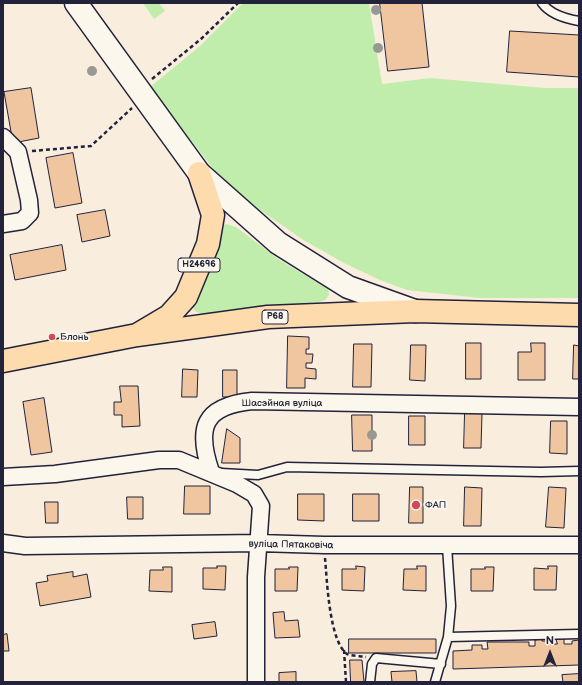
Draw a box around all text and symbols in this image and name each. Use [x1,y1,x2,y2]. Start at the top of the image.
road number: Н24696 [178,258,220,272]
road number: Р68 [262,310,288,324]
place label: Блонь [60,331,88,343]
marker: Блонь [47,332,57,342]
street label: Шасэйная вуліца [242,397,322,409]
marker: ФАП [410,499,422,511]
place label: ФАП [425,499,446,511]
street label: вуліца Пятаковіча [248,538,334,552]
north arrow [530,633,570,673]
text: N [546,634,554,647]

